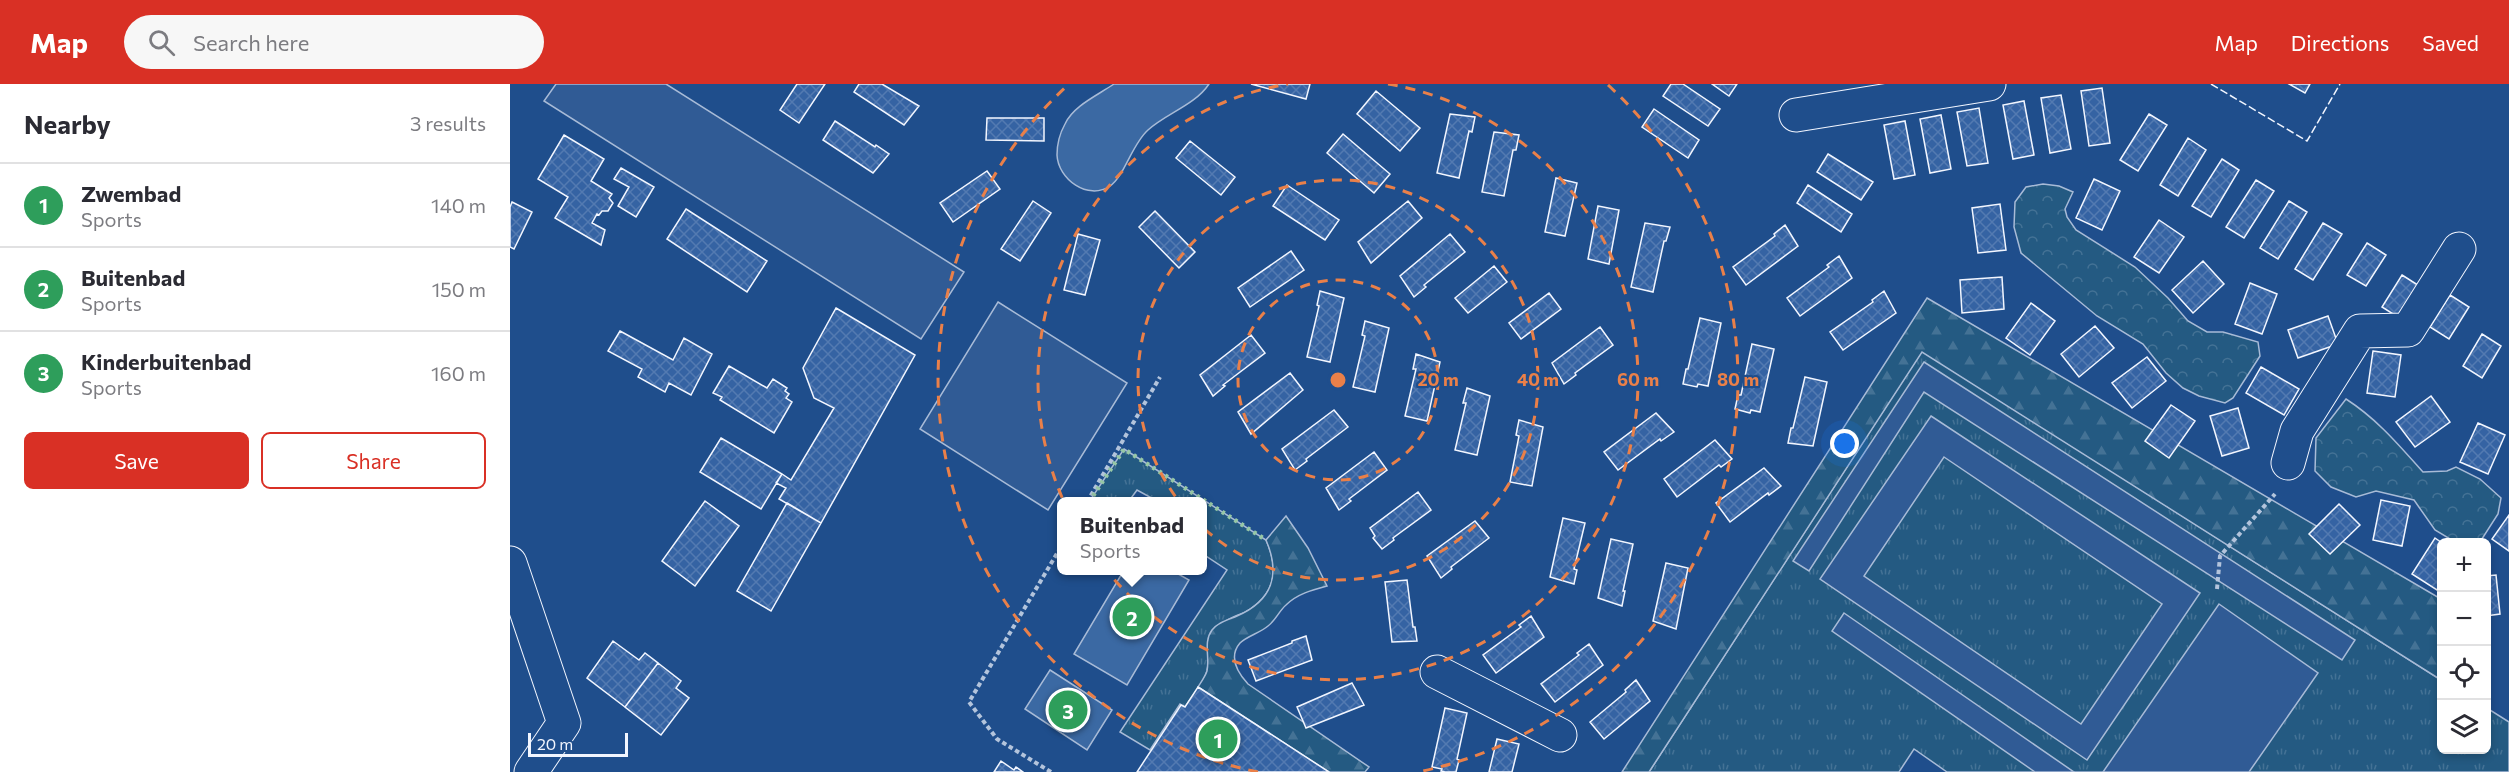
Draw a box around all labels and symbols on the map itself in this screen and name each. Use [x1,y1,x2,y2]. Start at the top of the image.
text: 20 m [1417,368,1459,390]
text: 40 m [1517,368,1559,390]
text: 60 m [1617,368,1659,390]
text: 80 m [1717,368,1759,390]
centre of rings [1328,370,1348,390]
your location [1830,429,1859,458]
pin: 2 [1112,594,1152,640]
pin: 3 [1048,688,1088,732]
pin: 1 [1198,716,1238,762]
scale bar [528,730,628,758]

